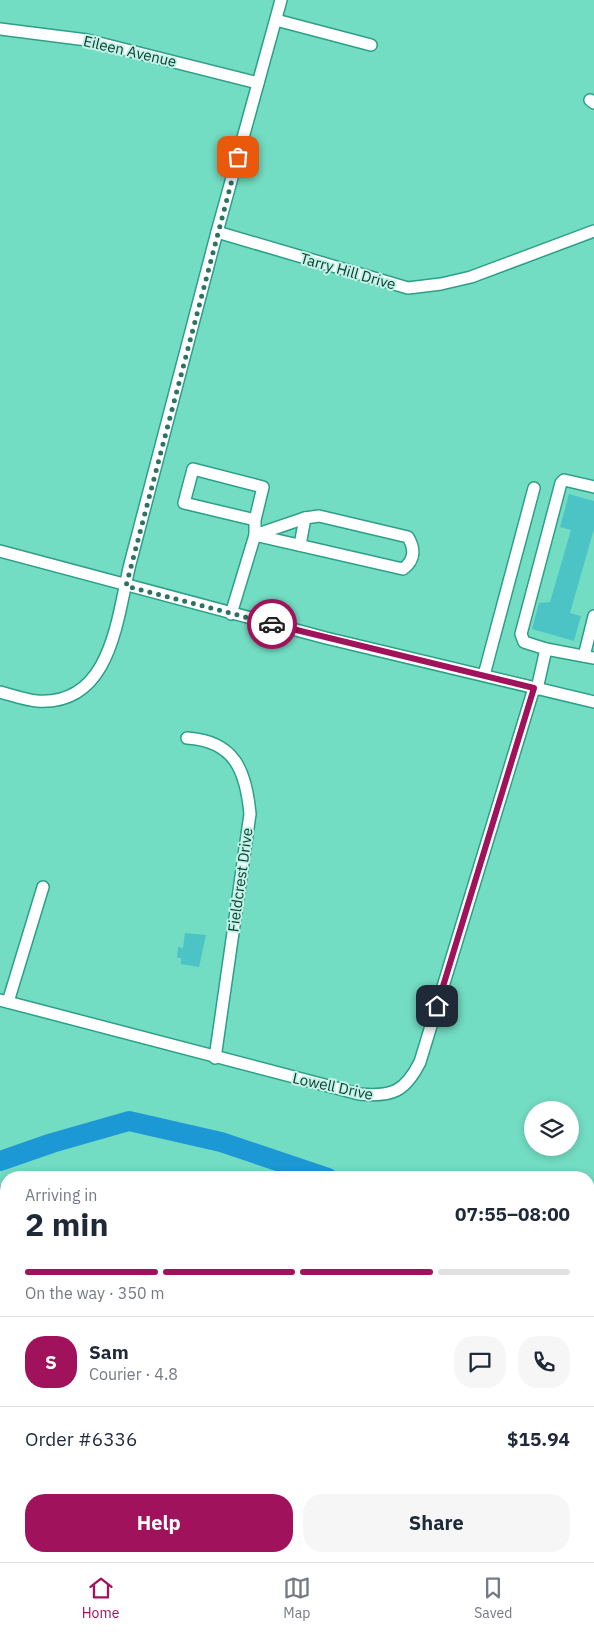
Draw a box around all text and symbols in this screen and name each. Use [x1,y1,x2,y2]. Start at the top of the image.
street label: Eileen Avenue [81,31,179,71]
pin [217,136,259,178]
icon: bag [224,143,252,171]
street label: Tarry Hill Drive [298,248,398,294]
courier [247,599,297,649]
icon: car [258,610,286,638]
street label: Fieldcrest Drive [223,827,257,933]
pin [416,985,458,1027]
icon: home [423,992,451,1020]
street label: Lowell Drive [291,1068,375,1104]
map controls [524,1101,579,1156]
button: layers [524,1101,579,1156]
text: Arriving in [25,1185,97,1205]
text: 07:55–08:00 [455,1202,570,1226]
text: 2 min [25,1203,109,1245]
text: On the way · 350 m [25,1283,164,1303]
button: chat [454,1336,506,1388]
button: phone [518,1336,570,1388]
text: Sam [89,1340,129,1364]
text: S [45,1350,57,1374]
text: Courier · 4.8 [89,1364,178,1384]
text: Order #6336 [25,1427,137,1451]
text: $15.94 [507,1427,570,1451]
button: Help [25,1494,293,1552]
button: Share [303,1494,570,1552]
tab: Home [82,1574,119,1622]
tab: Map [283,1574,311,1622]
tab: Saved [474,1574,512,1622]

